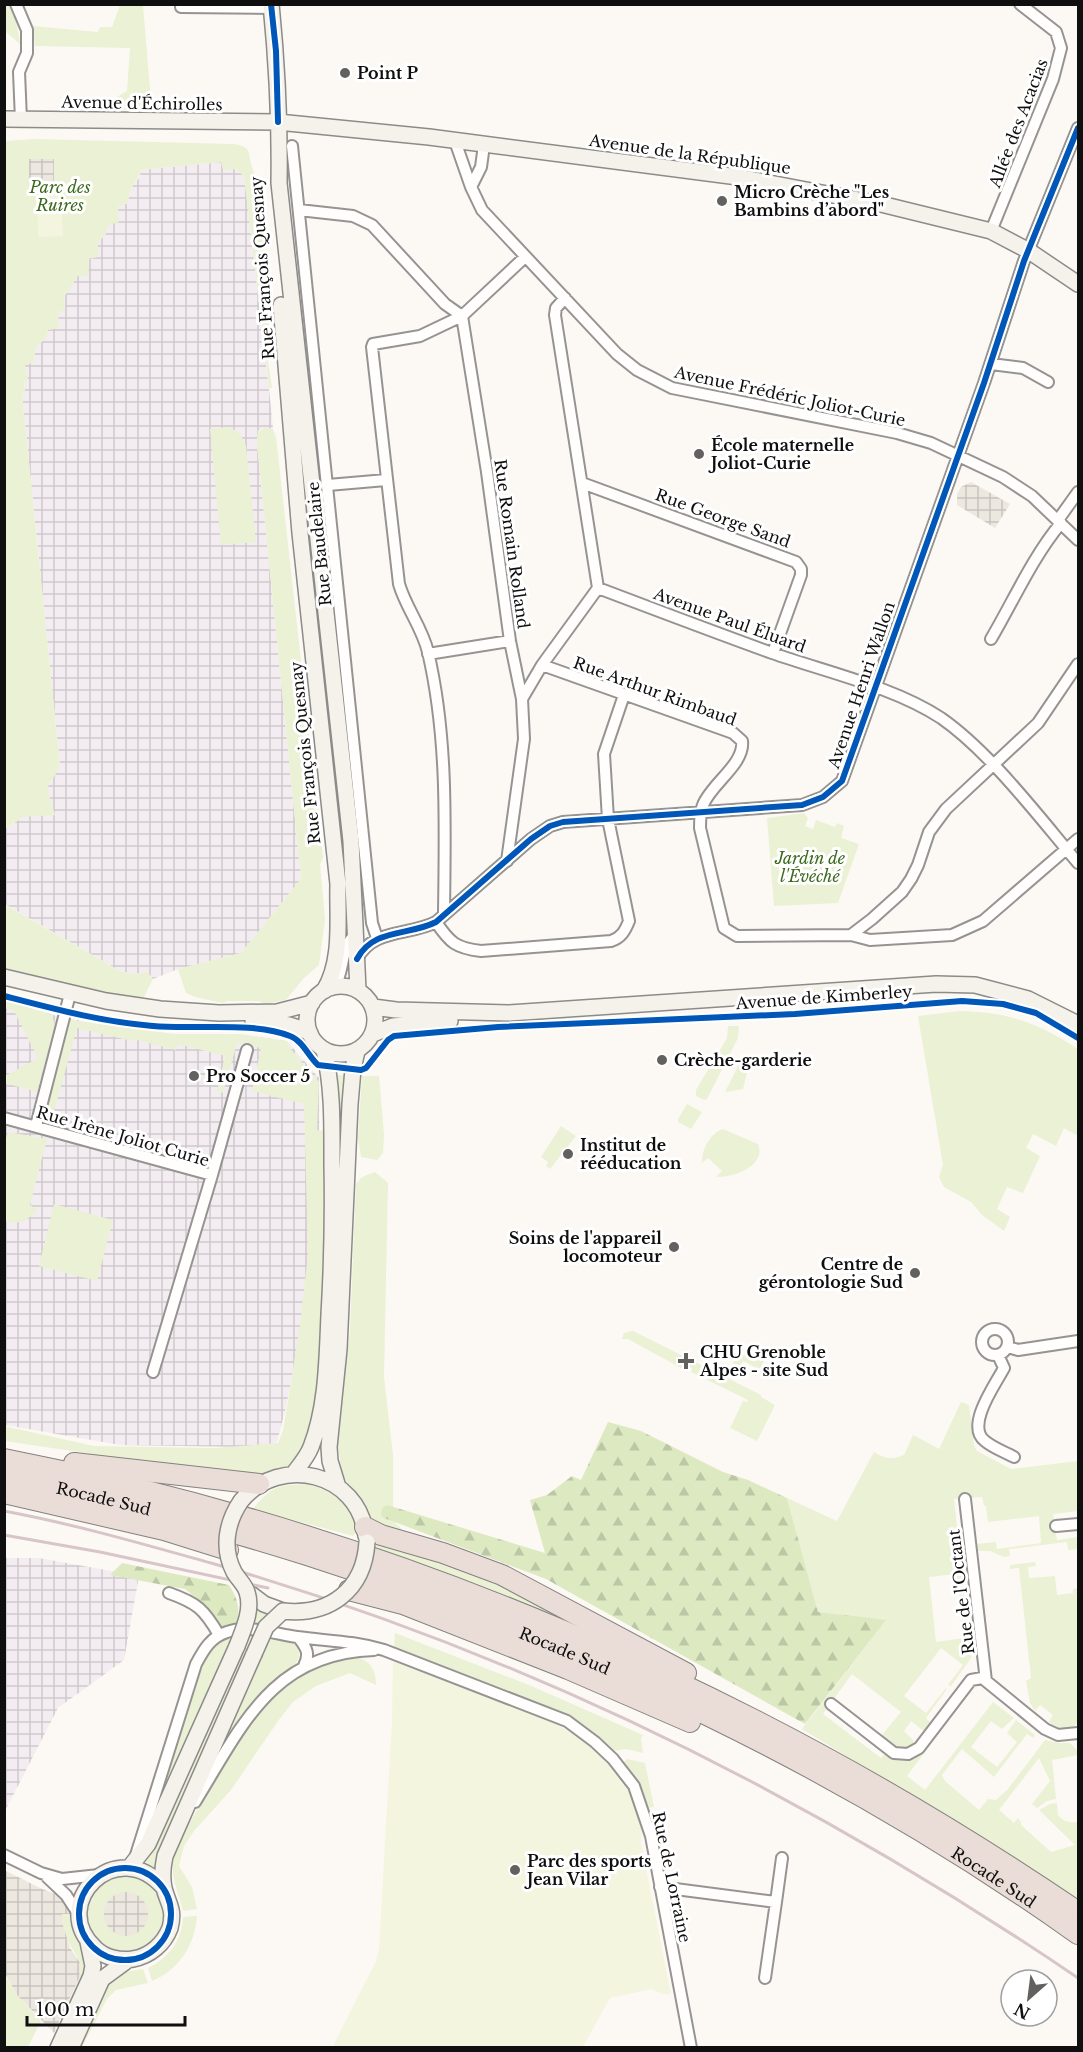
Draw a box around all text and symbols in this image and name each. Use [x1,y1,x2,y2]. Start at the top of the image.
street label: Allée des Acacias [984,56,1052,191]
place label: Point P [357,63,418,83]
marker: Point P [338,66,352,80]
street label: Avenue d'Échirolles [60,92,223,114]
street label: Avenue de la République [587,130,792,178]
street label: Rue François Quesnay [246,175,278,360]
park label: Parc des Ruires [29,177,90,215]
place label: Micro Crèche "Les Bambins d’abord" [734,182,889,220]
marker: Micro Crèche "Les Bambins d’abord" [715,194,729,208]
street label: Avenue Frédéric Joliot-Curie [672,362,907,430]
place label: École maternelle Joliot-Curie [708,435,854,473]
marker: École maternelle Joliot-Curie [692,447,706,461]
street label: Rue Romain Rolland [490,458,534,630]
street label: Rue Baudelaire [303,481,335,607]
street label: Rue George Sand [653,484,794,552]
street label: Avenue Paul Éluard [650,583,809,657]
street label: Avenue Henri Wallon [823,599,899,772]
street label: Rue Arthur Rimbaud [571,652,739,730]
street label: Rue François Quesnay [285,660,325,845]
park label: Jardin de l'Évéché [774,848,846,886]
street label: Avenue de Kimberley [734,981,914,1013]
place label: Crèche-garderie [674,1050,812,1070]
marker: Crèche-garderie [655,1053,669,1067]
place label: Pro Soccer 5 [206,1066,310,1086]
marker: Pro Soccer 5 [187,1069,201,1083]
street label: Rue Irène Joliot Curie [34,1102,212,1170]
place label: Institut de rééducation [580,1135,682,1173]
marker: Institut de rééducation [561,1147,575,1161]
place label: Soins de l'appareil locomoteur [509,1228,662,1266]
marker: Soins de l'appareil locomoteur [667,1240,681,1254]
place label: Centre de gérontologie Sud [759,1254,903,1292]
marker: Centre de gérontologie Sud [908,1266,922,1280]
place label: CHU Grenoble Alpes - site Sud [699,1342,828,1380]
marker: CHU Grenoble Alpes - site Sud [677,1352,695,1370]
street label: Rocade Sud [54,1478,153,1520]
street label: Rue de l'Octant [943,1528,979,1656]
street label: Rocade Sud [516,1623,613,1679]
street label: Rue de Lorraine [648,1810,696,1944]
street label: Rocade Sud [948,1842,1040,1912]
place label: Parc des sports Jean Vilar [524,1851,652,1889]
marker: Parc des sports Jean Vilar [508,1863,522,1877]
north arrow [999,1968,1059,2028]
scale bar [27,1989,184,2027]
text: 100 m [36,1999,94,2021]
text: N [1011,1999,1033,2024]

